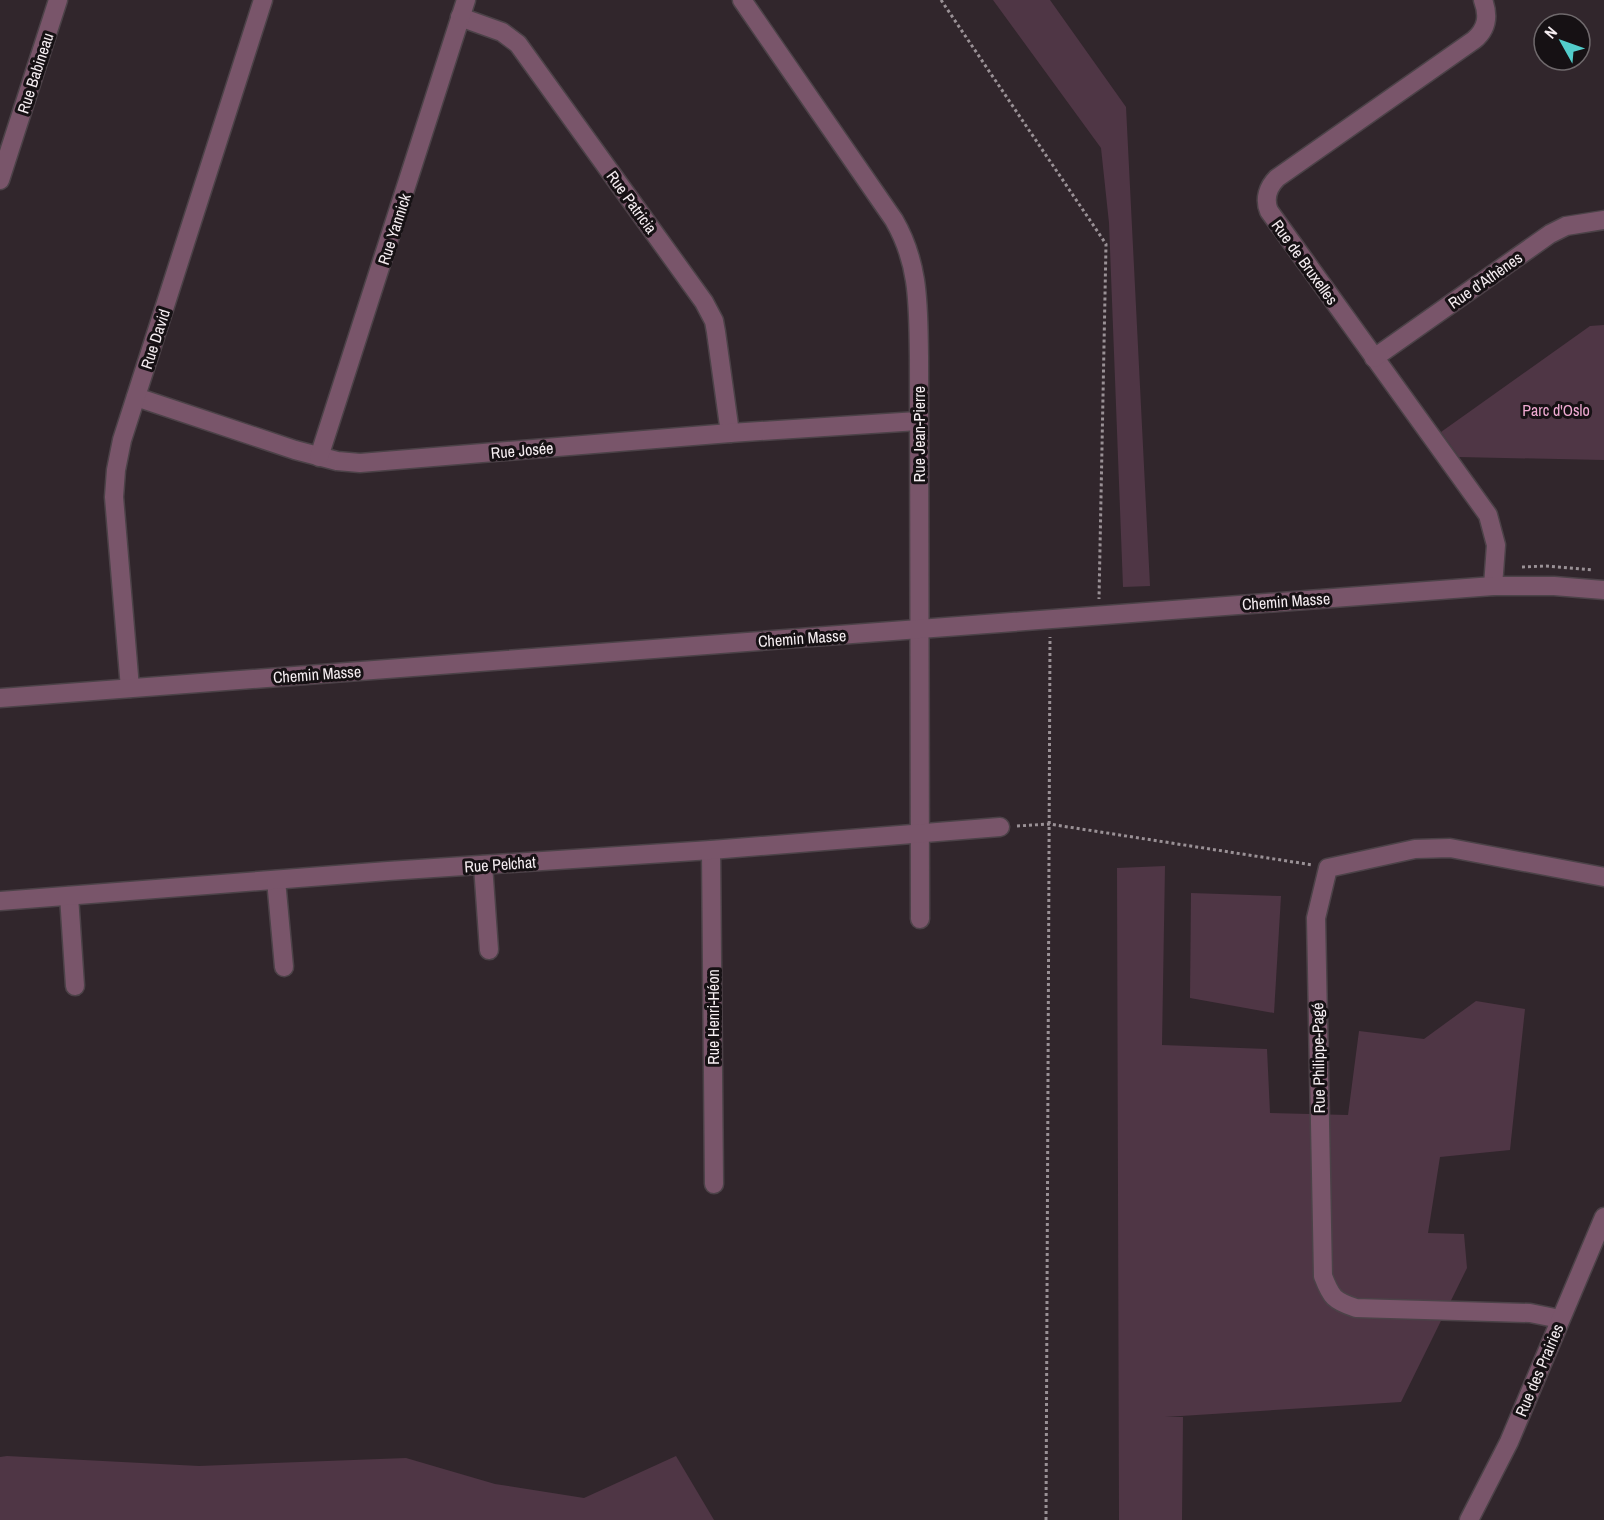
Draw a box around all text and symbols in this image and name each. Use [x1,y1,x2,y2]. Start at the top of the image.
north arrow [1532,12,1592,72]
text: N [1539,22,1562,43]
street label: Rue Babineau [12,30,58,116]
street label: Rue Patricia [602,166,663,239]
street label: Rue Yannick [372,190,416,268]
street label: Rue de Bruxelles [1267,215,1343,309]
street label: Rue d'Athènes [1444,246,1526,314]
street label: Rue David [135,306,175,372]
street label: Rue Jean-Pierre [908,386,930,482]
park label: Parc d'Oslo [1522,399,1590,421]
street label: Rue Josée [490,436,554,464]
street label: Chemin Masse [1241,587,1331,615]
street label: Chemin Masse [757,624,847,652]
street label: Chemin Masse [272,660,362,688]
street label: Rue Pelchat [464,851,537,877]
street label: Rue Henri-Héon [702,969,724,1065]
street label: Rue Philippe-Pagé [1306,1002,1330,1114]
street label: Rue des Prairies [1510,1320,1568,1420]

